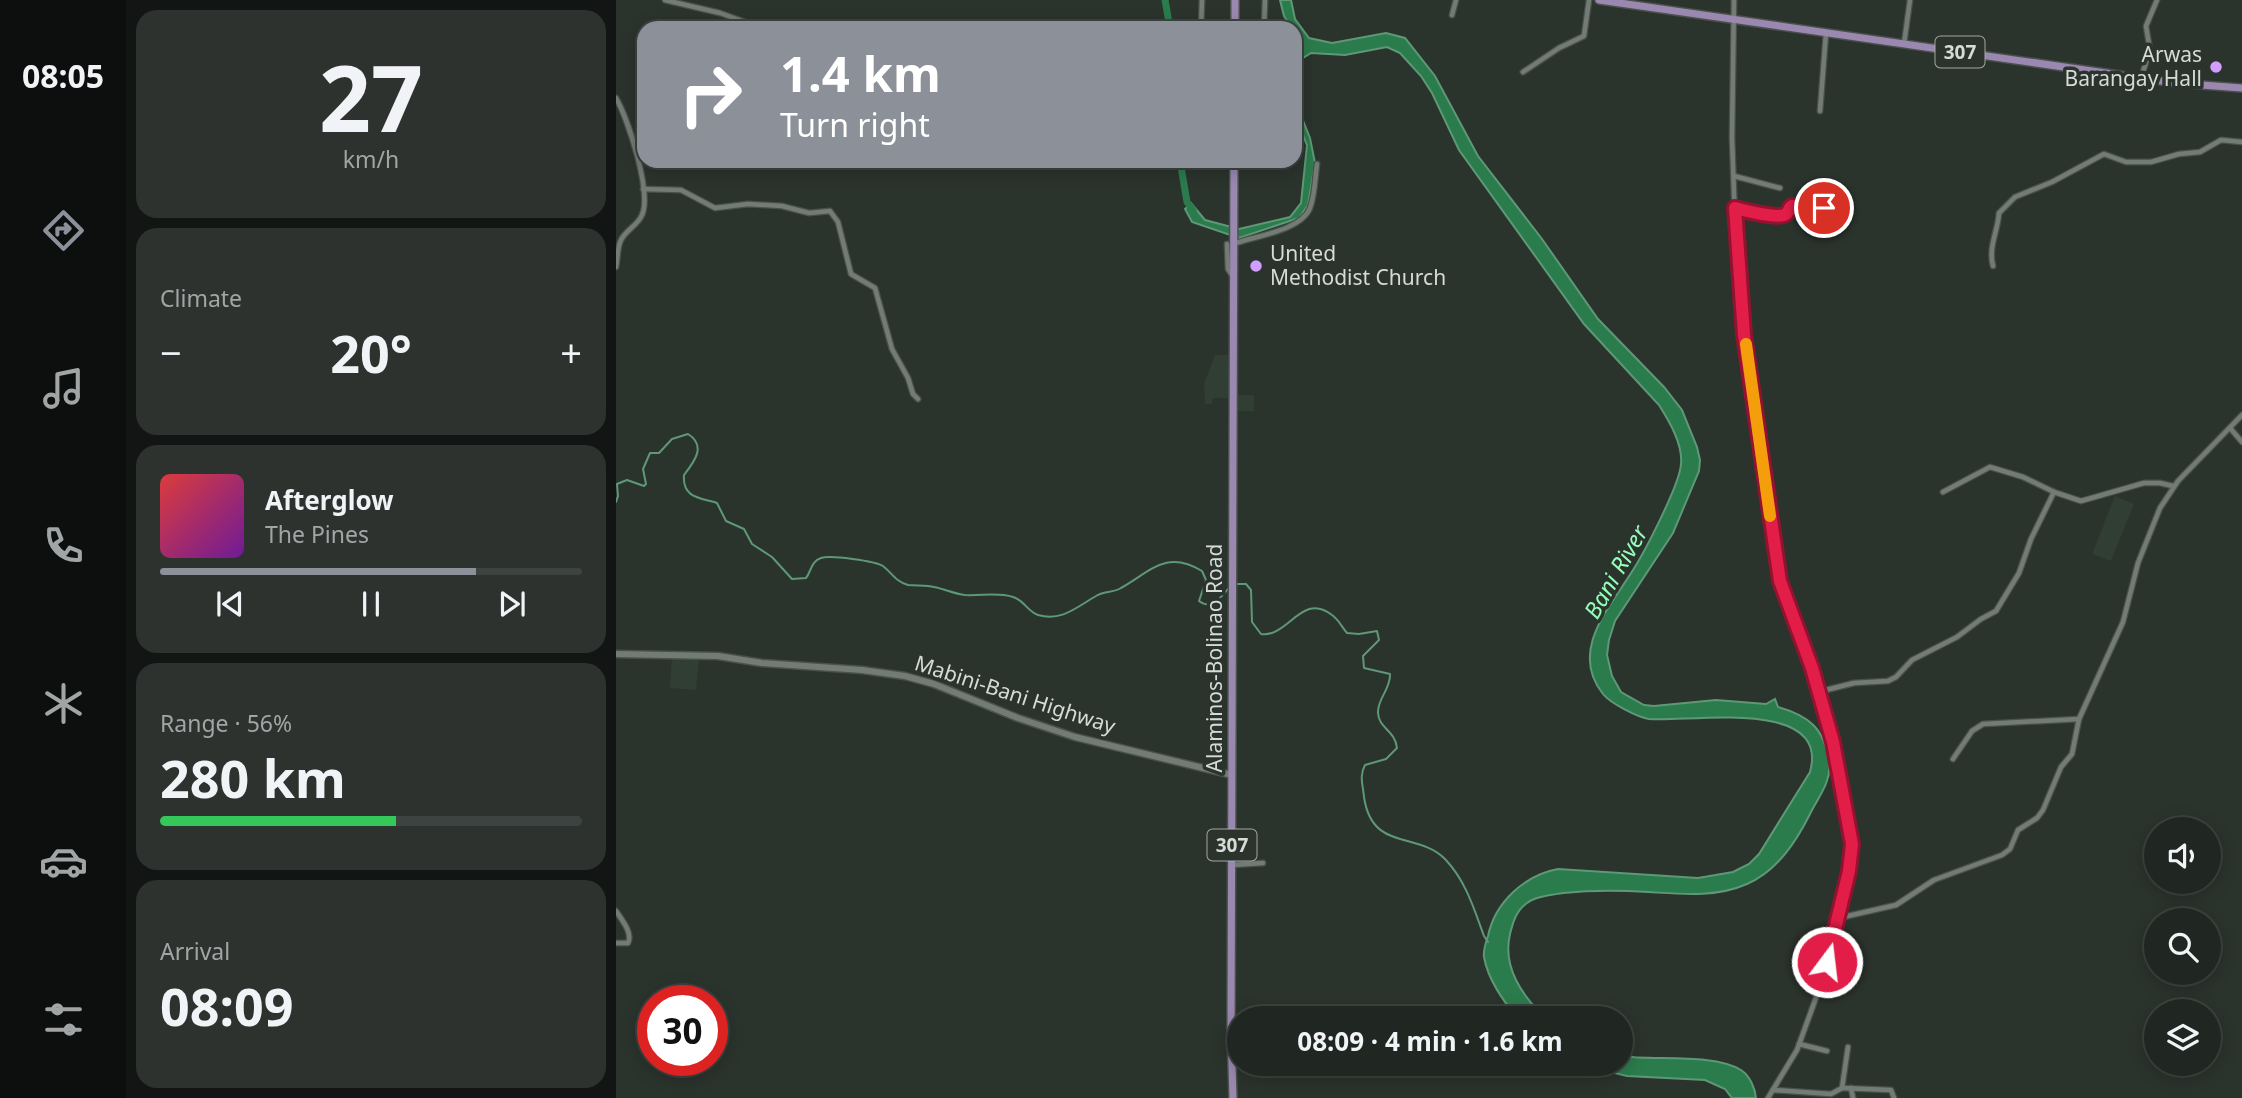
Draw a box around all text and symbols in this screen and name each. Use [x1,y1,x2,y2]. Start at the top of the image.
text: 27 [319,35,423,159]
road number: 307 [1936,36,1984,68]
text: 1.4 km [780,40,941,106]
place label: Arwas Barangay Hall [2065,40,2202,92]
icon: right [665,49,756,140]
text: 08:05 [22,54,104,97]
marker: Arwas Barangay Hall [2208,59,2224,75]
text: Turn right [780,103,930,146]
text: km/h [343,143,399,175]
pin [1794,178,1854,238]
icon: arrive [1805,189,1843,227]
icon: directions [39,206,88,255]
place label: United Methodist Church [1270,239,1446,291]
marker: United Methodist Church [1248,258,1264,274]
text: Climate [160,282,242,314]
text: 20° [330,317,412,388]
text: − [160,326,182,378]
text: + [560,326,582,378]
icon: music [39,364,88,413]
text: Afterglow [265,482,393,518]
text: The Pines [265,518,369,550]
water label: Bani River [1576,518,1655,624]
icon: phone [39,521,88,570]
street label: Alaminos-Bolinao Road [1200,544,1228,772]
icon: previous [211,585,249,623]
icon: pause [352,585,390,623]
icon: next [493,585,531,623]
street label: Mabini-Bani Highway [911,648,1120,740]
icon: climate [39,679,88,728]
text: Range · 56% [160,707,292,739]
text: 280 km [160,742,346,813]
map controls [2144,817,2221,1076]
button: sound [2144,817,2221,894]
road number: 307 [1208,830,1256,860]
icon: car [39,837,88,886]
button: search [2144,908,2221,985]
position arrow [1790,925,1864,999]
text: Arrival [160,935,230,967]
text: 08:09 [160,970,294,1041]
speed limit sign: 30 [637,985,728,1076]
icon: filters [39,995,88,1044]
button: layers [2144,999,2221,1076]
text: 08:09 · 4 min · 1.6 km [1297,1023,1563,1059]

